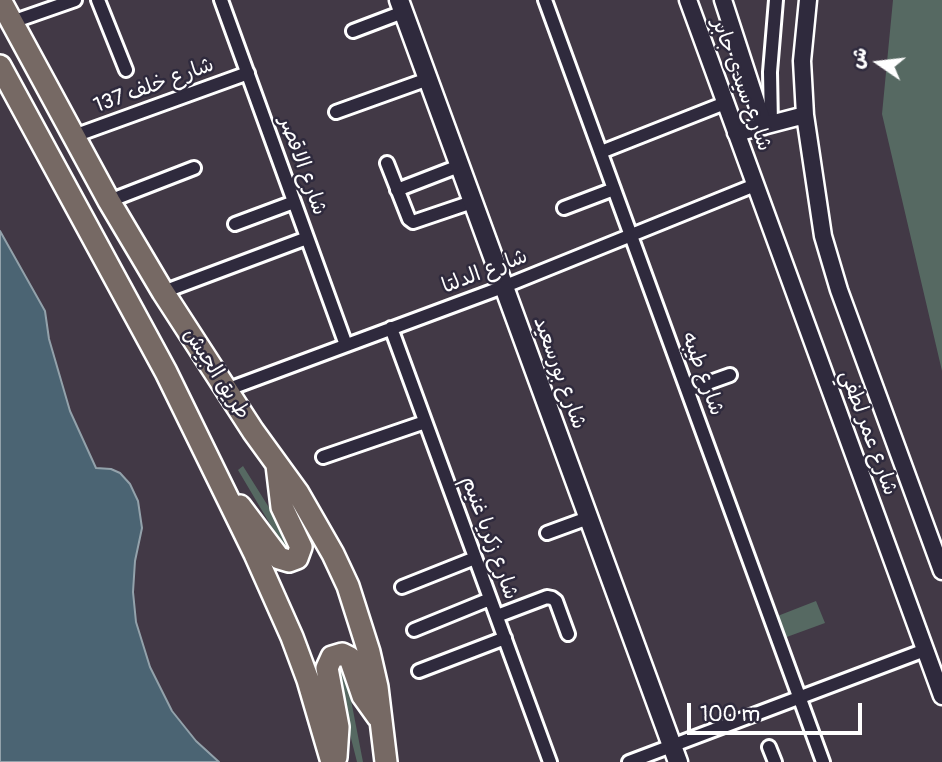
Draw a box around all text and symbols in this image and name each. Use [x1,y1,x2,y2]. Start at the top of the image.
street label: شارع سيدى جابر [705,15,777,155]
north arrow [844,28,914,98]
text: ش [844,45,873,71]
street label: شارع خلف 137 [91,53,217,119]
street label: شارع الاقصر [272,113,332,219]
street label: شارع الدلتا [439,244,531,300]
street label: شارع بورسعيد [527,313,591,433]
street label: طريق الجيش [177,324,255,424]
street label: شارع طيبه [675,329,729,419]
street label: شارع عمر لطفي [834,367,902,499]
street label: شارع زكريا غنيم [455,473,523,603]
scale bar [690,688,865,732]
text: 100 m [700,701,760,728]

